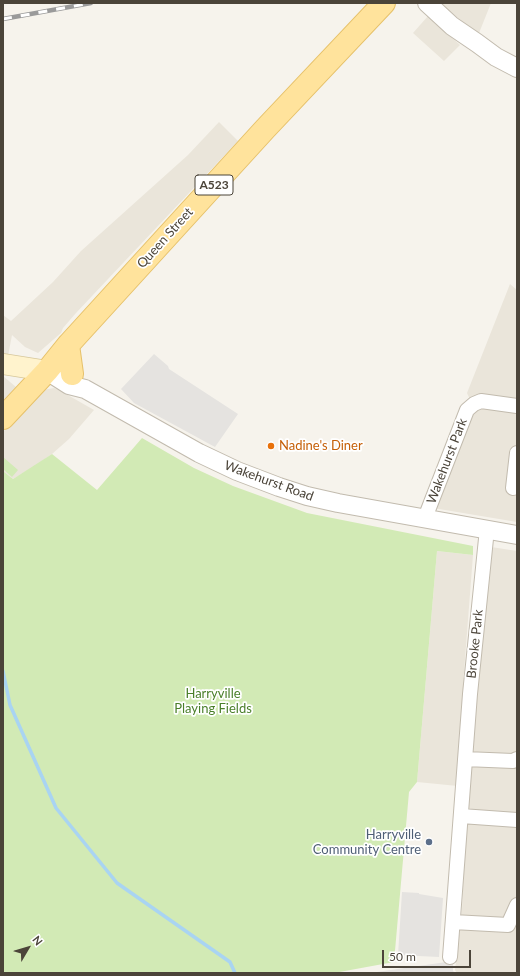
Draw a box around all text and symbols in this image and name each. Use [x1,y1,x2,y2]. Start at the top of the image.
road number: A523 [195,175,233,195]
street label: Queen Street [134,205,196,271]
street label: Wakehurst Park [424,416,470,506]
place label: Nadine's Diner [279,438,363,454]
marker: Nadine's Diner [266,441,276,451]
street label: Wakehurst Road [222,458,316,504]
street label: Brooke Park [464,609,486,679]
park label: Harryville Playing Fields [174,686,252,717]
place label: Harryville Community Centre [313,827,421,858]
marker: Harryville Community Centre [424,837,434,847]
north arrow [8,928,48,968]
text: N [30,933,46,948]
scale bar [384,942,473,968]
text: 50 m [389,949,416,964]

